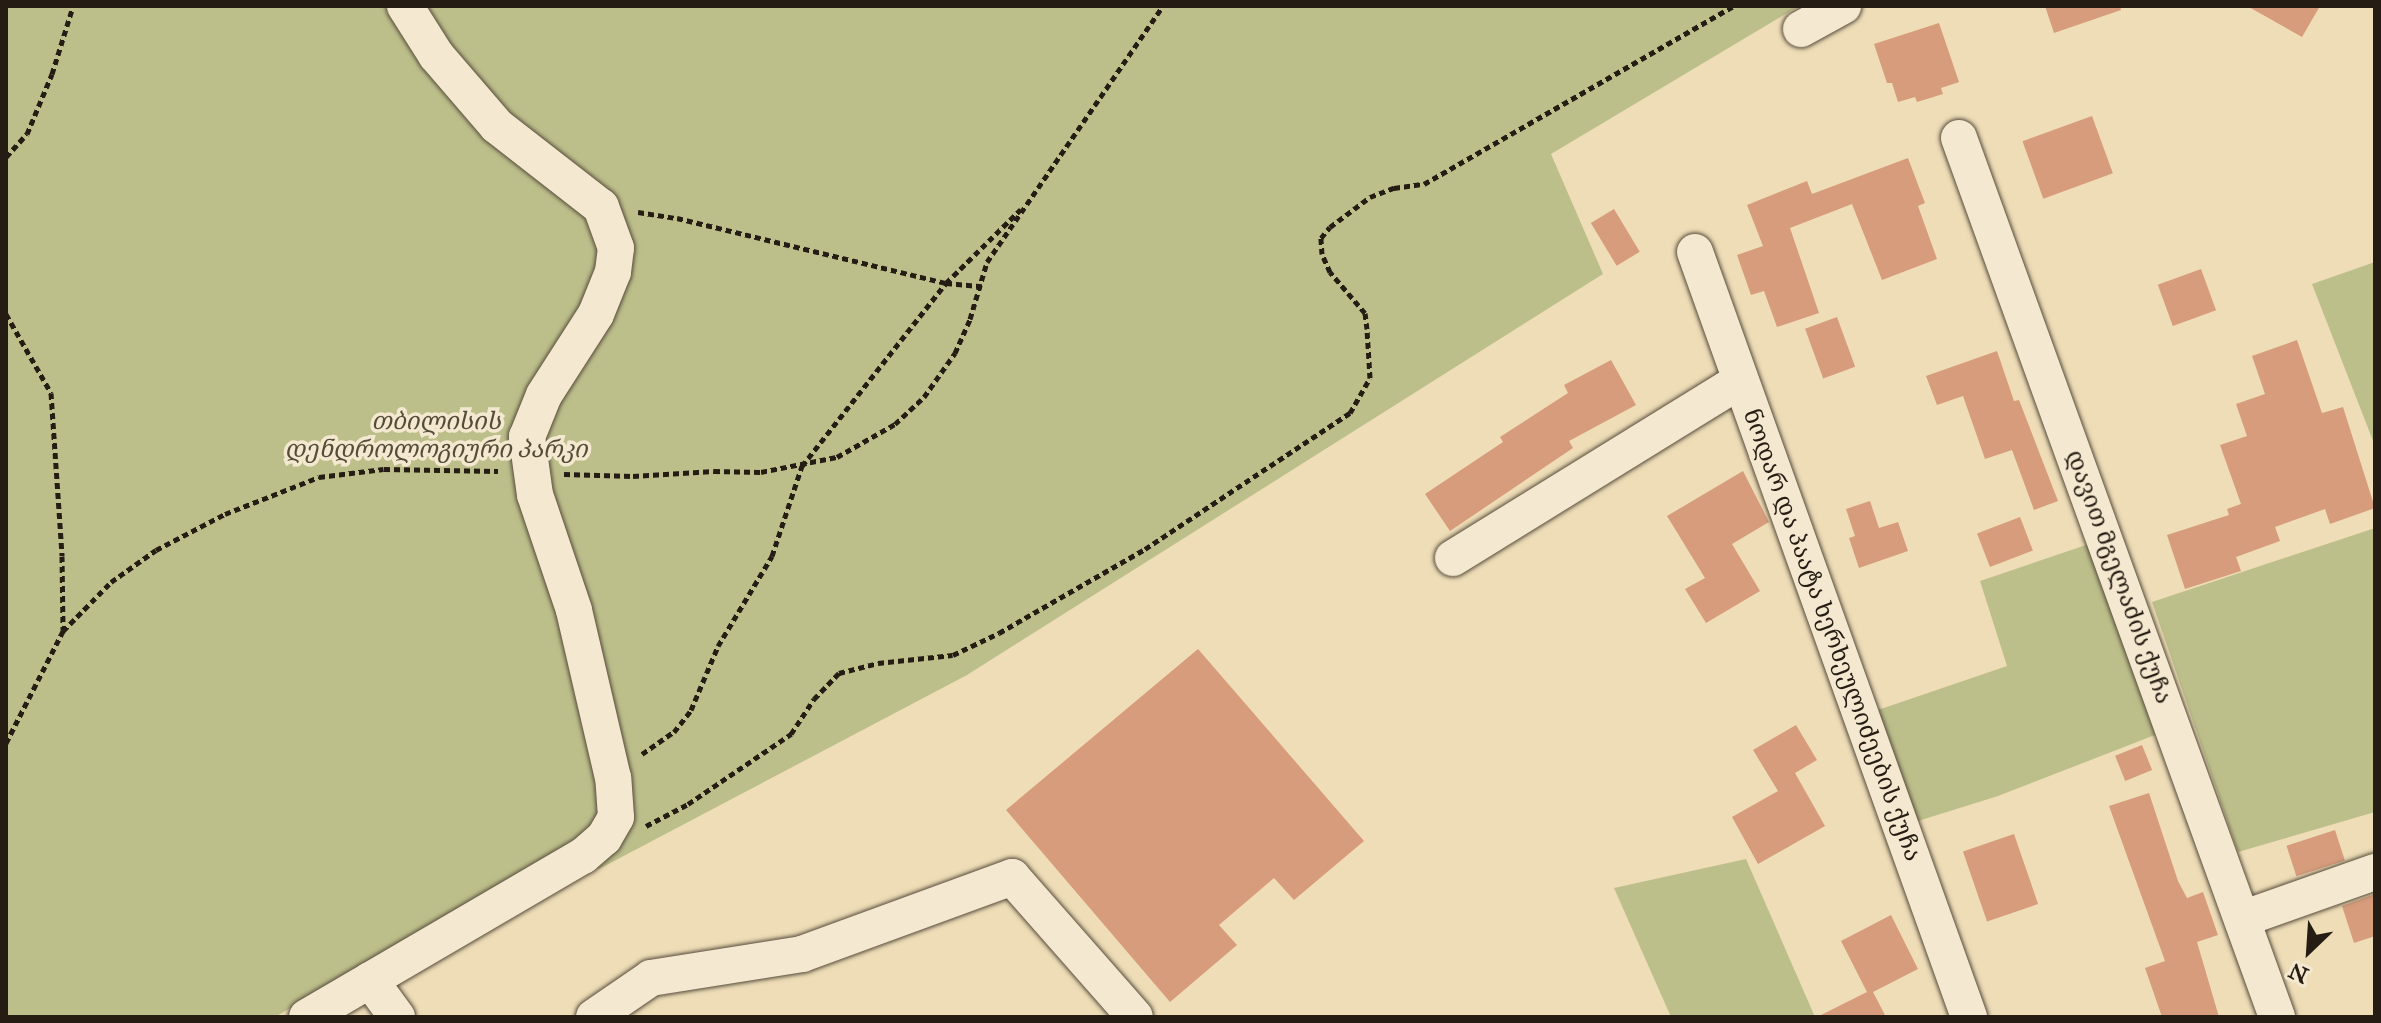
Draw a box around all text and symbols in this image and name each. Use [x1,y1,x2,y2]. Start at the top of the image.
street label: ნოდარ და პაატა ხერხეულიძეების ქუჩა [1737,405,1927,865]
park label: თბილისის დენდროლოგიური პარკი [285,408,587,464]
street label: დავით მგელაძის ქუჩა [2060,446,2178,708]
north arrow [2269,911,2349,991]
text: N [2284,957,2313,989]

